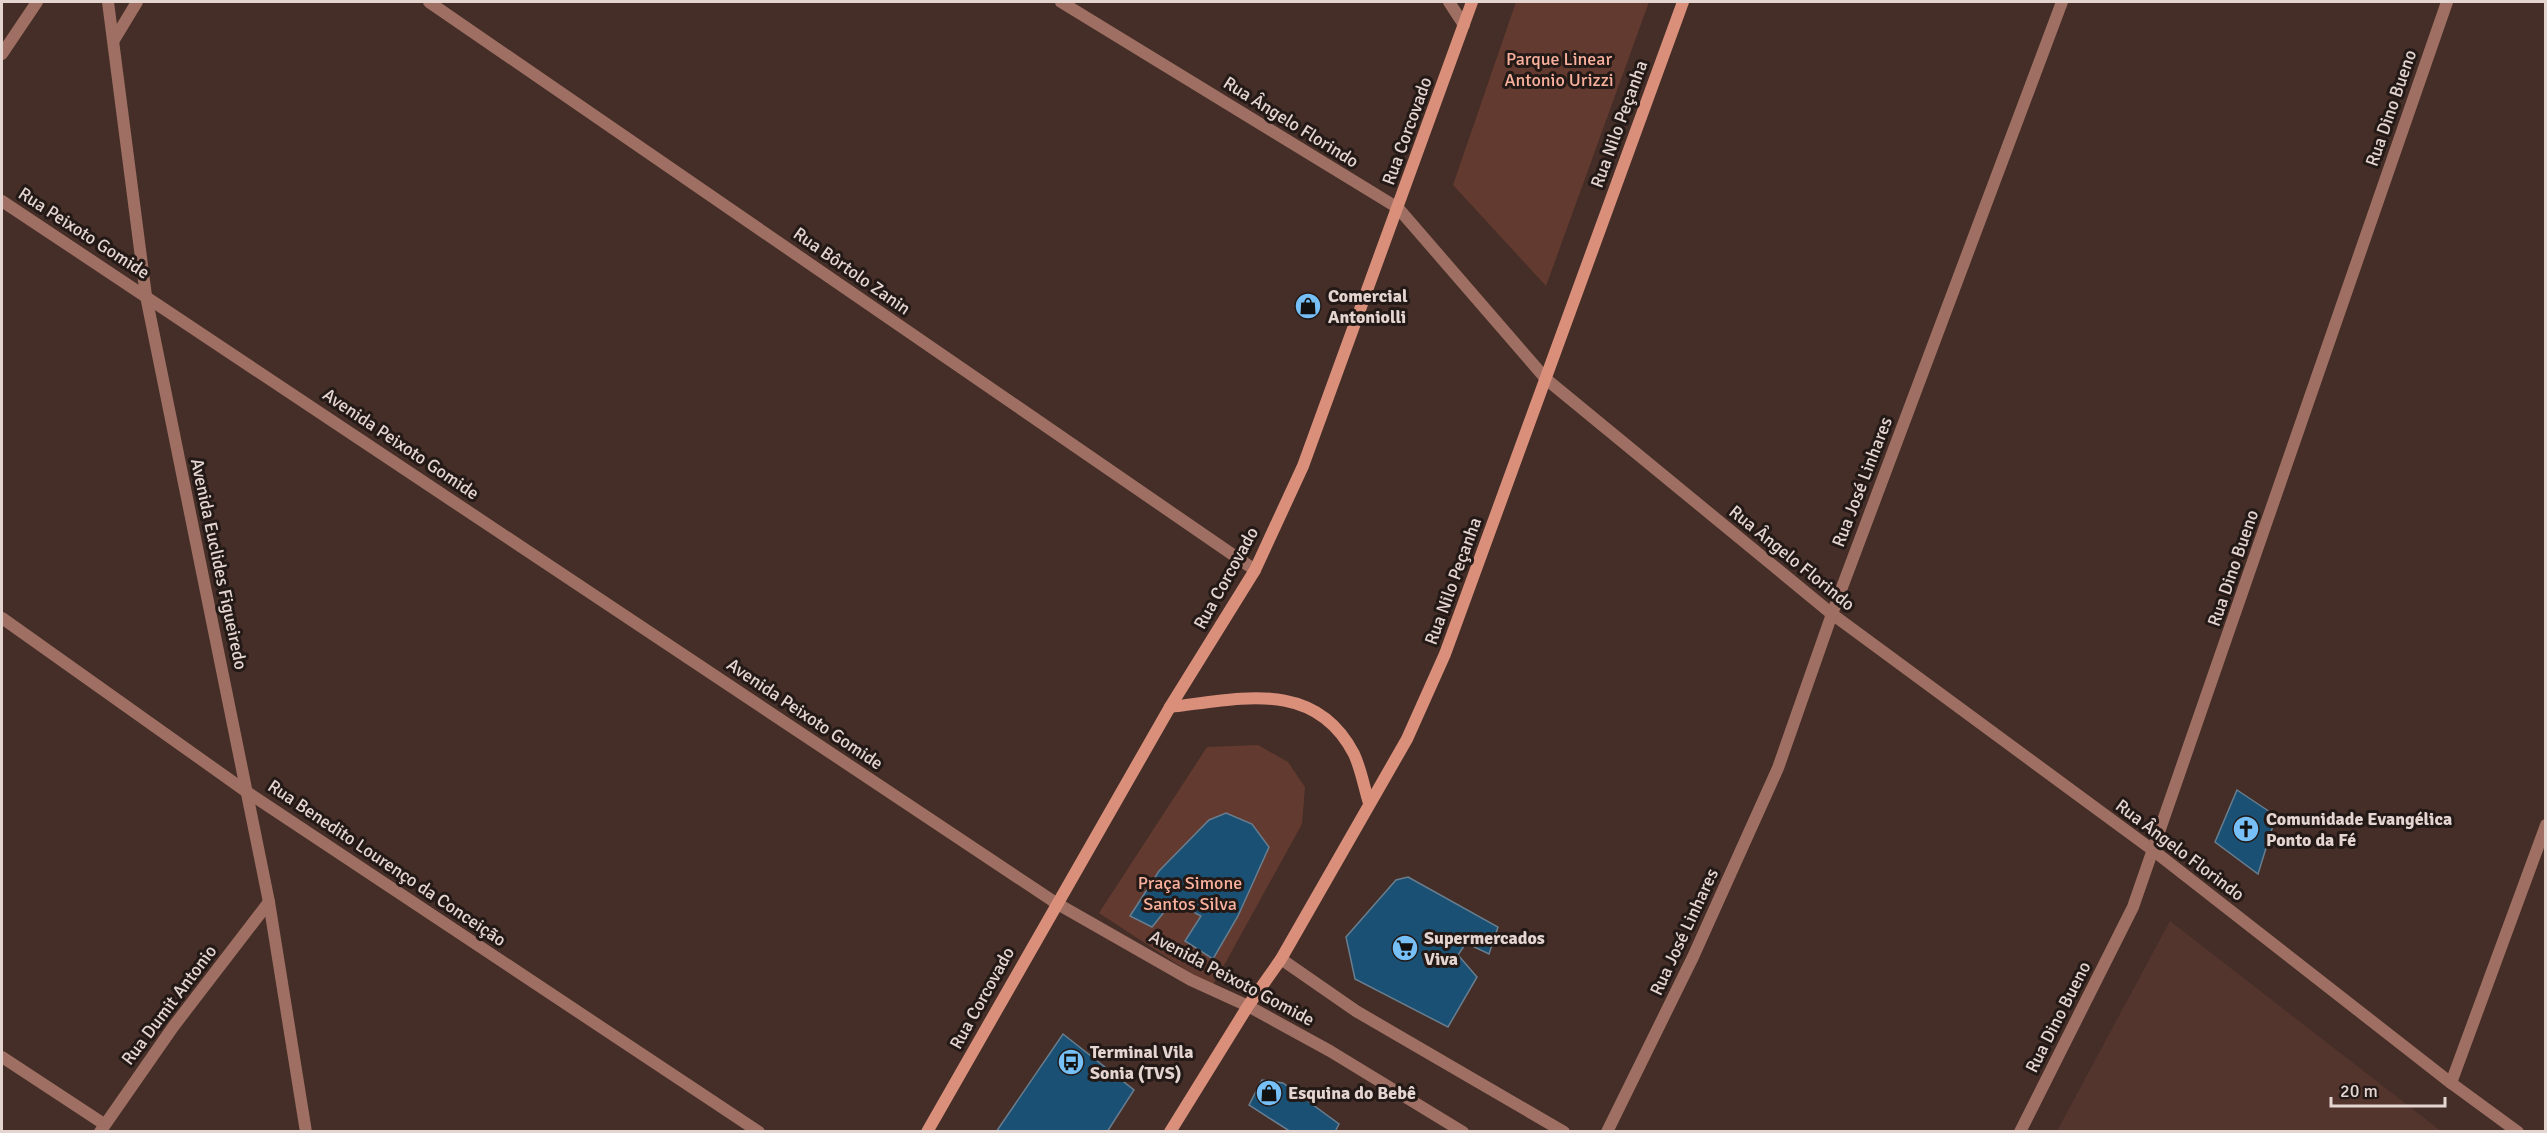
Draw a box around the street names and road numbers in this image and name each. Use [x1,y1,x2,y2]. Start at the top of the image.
street label: Rua Dino Bueno [2361,47,2421,169]
street label: Rua Nilo Peçanha [1586,57,1652,191]
street label: Rua Ângelo Florindo [1219,71,1363,173]
street label: Rua Corcovado [1377,74,1437,188]
street label: Rua Peixoto Gomide [14,182,154,284]
street label: Rua Bôrtolo Zanin [789,222,915,320]
street label: Avenida Peixoto Gomide [319,383,483,505]
street label: Rua José Linhares [1827,414,1897,550]
street label: Avenida Euclides Figueiredo [186,456,252,672]
street label: Rua Ângelo Florindo [1725,501,1859,615]
street label: Rua Dino Bueno [2203,507,2263,629]
street label: Rua Nilo Peçanha [1420,514,1486,648]
street label: Rua Corcovado [1189,523,1263,633]
street label: Avenida Peixoto Gomide [723,653,887,775]
street label: Rua Benedito Lourenço da Conceição [264,775,510,951]
street label: Rua Ângelo Florindo [2111,794,2249,906]
street label: Rua José Linhares [1645,865,1723,999]
street label: Avenida Peixoto Gomide [1146,925,1318,1031]
street label: Rua Dumit Antonio [117,941,221,1069]
street label: Rua Corcovado [945,943,1019,1053]
street label: Rua Dino Bueno [2021,958,2095,1076]

